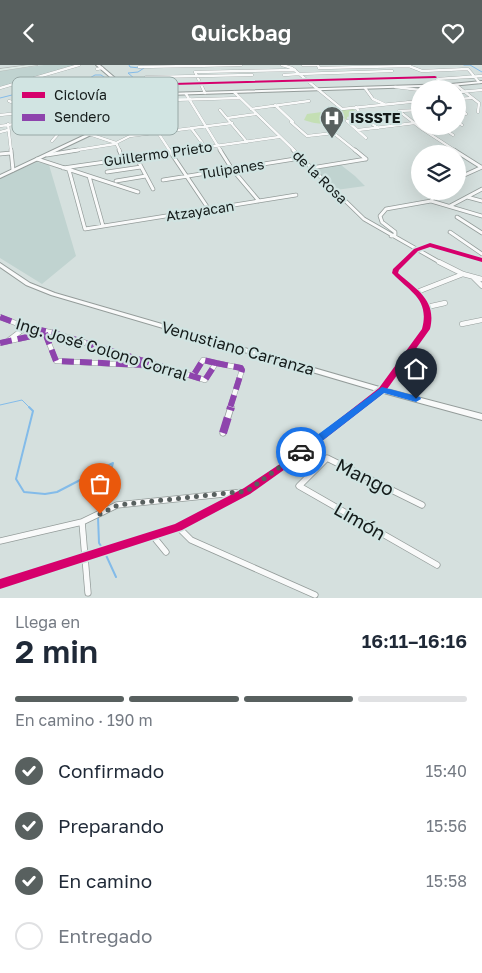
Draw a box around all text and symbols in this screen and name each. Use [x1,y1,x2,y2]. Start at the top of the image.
icon: back [15,19,43,47]
text: Quickbag [191,19,291,46]
icon: heart [439,19,467,47]
legend [12,77,178,135]
map controls [411,80,466,200]
button: locate [411,80,466,135]
text: Ciclovía [54,86,107,103]
hospital icon: ISSSTE [319,105,345,139]
text: Sendero [54,108,110,125]
place label: ISSSTE [350,109,401,126]
street label: Guillermo Prieto [103,137,213,170]
button: layers [411,145,466,200]
street label: de la Rosa [290,146,351,207]
street label: Tulipanes [199,155,265,182]
street label: Atzayacan [165,197,235,224]
street label: Ing. José Colono Corral [13,313,191,385]
street label: Venustiano Carranza [159,317,317,379]
pin [395,348,437,399]
icon: home [402,355,430,383]
courier [276,427,326,477]
icon: car [287,438,315,466]
street label: Mango [332,453,398,500]
pin [79,463,121,514]
icon: bag [86,470,114,498]
street label: Limón [330,497,390,544]
text: Llega en [15,612,80,632]
text: 16:11–16:16 [362,629,467,652]
text: 2 min [15,632,98,670]
text: En camino · 190 m [15,710,153,730]
icon: check [15,757,43,785]
text: Confirmado [58,759,164,782]
text: 15:40 [425,761,467,781]
icon: check [15,812,43,840]
text: Preparando [58,814,164,837]
text: 15:56 [426,816,467,836]
icon: check [15,867,43,895]
text: En camino [58,869,152,892]
text: 15:58 [426,871,467,891]
text: Entregado [58,924,152,947]

